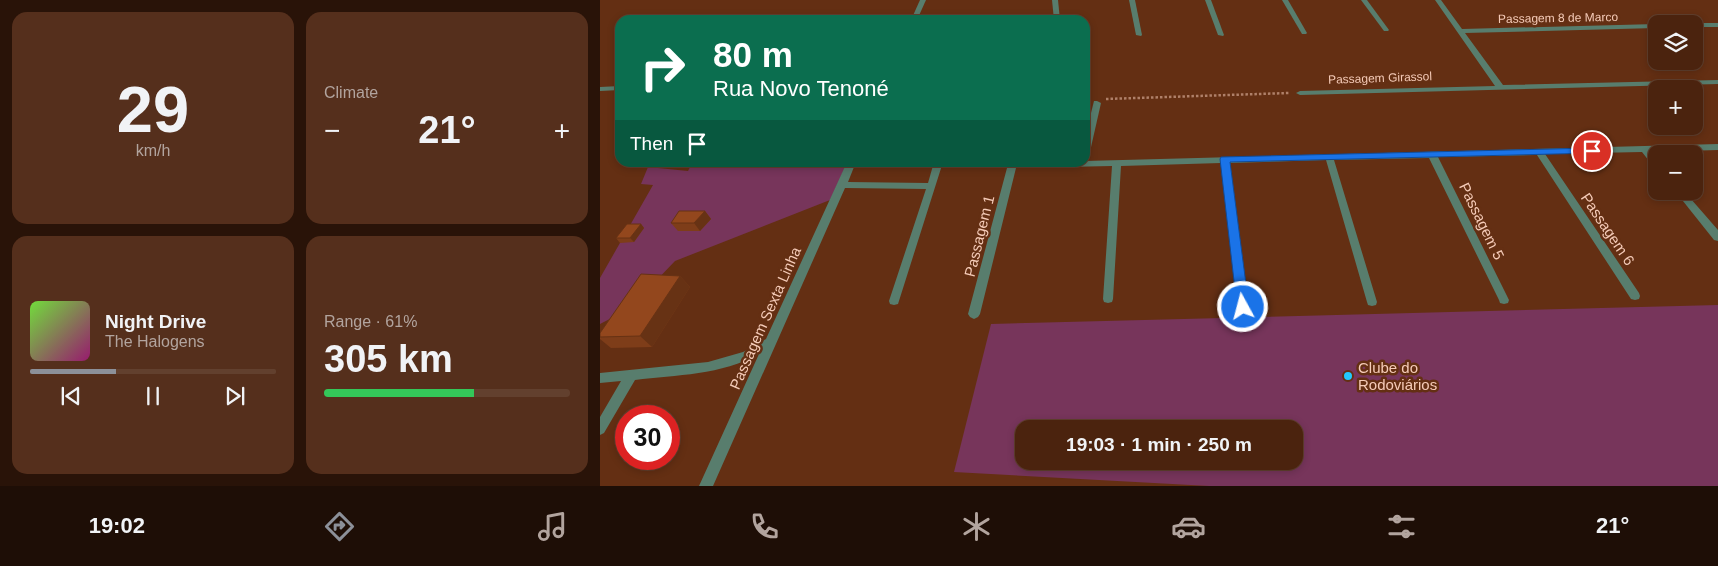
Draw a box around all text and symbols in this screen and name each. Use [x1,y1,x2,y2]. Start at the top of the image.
street label: Passagem 8 de Marco [1498,10,1618,26]
map controls [1648,15,1703,200]
button: layers [1648,15,1703,70]
icon: right [630,35,695,100]
text: 80 m [713,35,793,74]
street label: Passagem Girassol [1328,69,1432,87]
text: 29 [117,73,189,146]
text: Rua Novo Tenoné [713,76,889,101]
button: + [1648,80,1703,135]
text: Climate [324,84,378,101]
text: 21° [418,109,476,151]
text: − [324,115,340,146]
text: + [554,115,570,146]
icon: arrive [683,130,711,158]
pin [1571,130,1613,172]
text: Then [630,133,673,154]
icon: arrive [1578,137,1606,165]
text: km/h [136,142,170,159]
button: − [1648,145,1703,200]
street label: Passagem 5 [1456,180,1508,262]
street label: Passagem 6 [1578,190,1638,268]
street label: Passagem 1 [961,193,997,279]
street label: Passagem Sexta Linha [726,243,804,392]
position arrow [1216,280,1268,332]
text: Night Drive [105,311,206,332]
text: Range · 61% [324,313,417,330]
text: The Halogens [105,333,205,350]
text: 305 km [324,338,453,380]
place label: Clube do Rodoviários [1358,359,1437,393]
marker: Clube do Rodoviários [1342,370,1354,382]
icon: previous [57,382,85,410]
icon: pause [139,382,167,410]
icon: next [221,382,249,410]
speed limit sign: 30 [615,405,680,470]
text: 19:03 · 1 min · 250 m [1066,434,1252,455]
icon: directions [322,509,357,544]
icon: music [535,509,570,544]
icon: phone [747,509,782,544]
icon: climate [959,509,994,544]
icon: car [1171,509,1206,544]
icon: filters [1384,509,1419,544]
text: 19:02 [89,513,145,538]
text: 21° [1596,513,1629,538]

